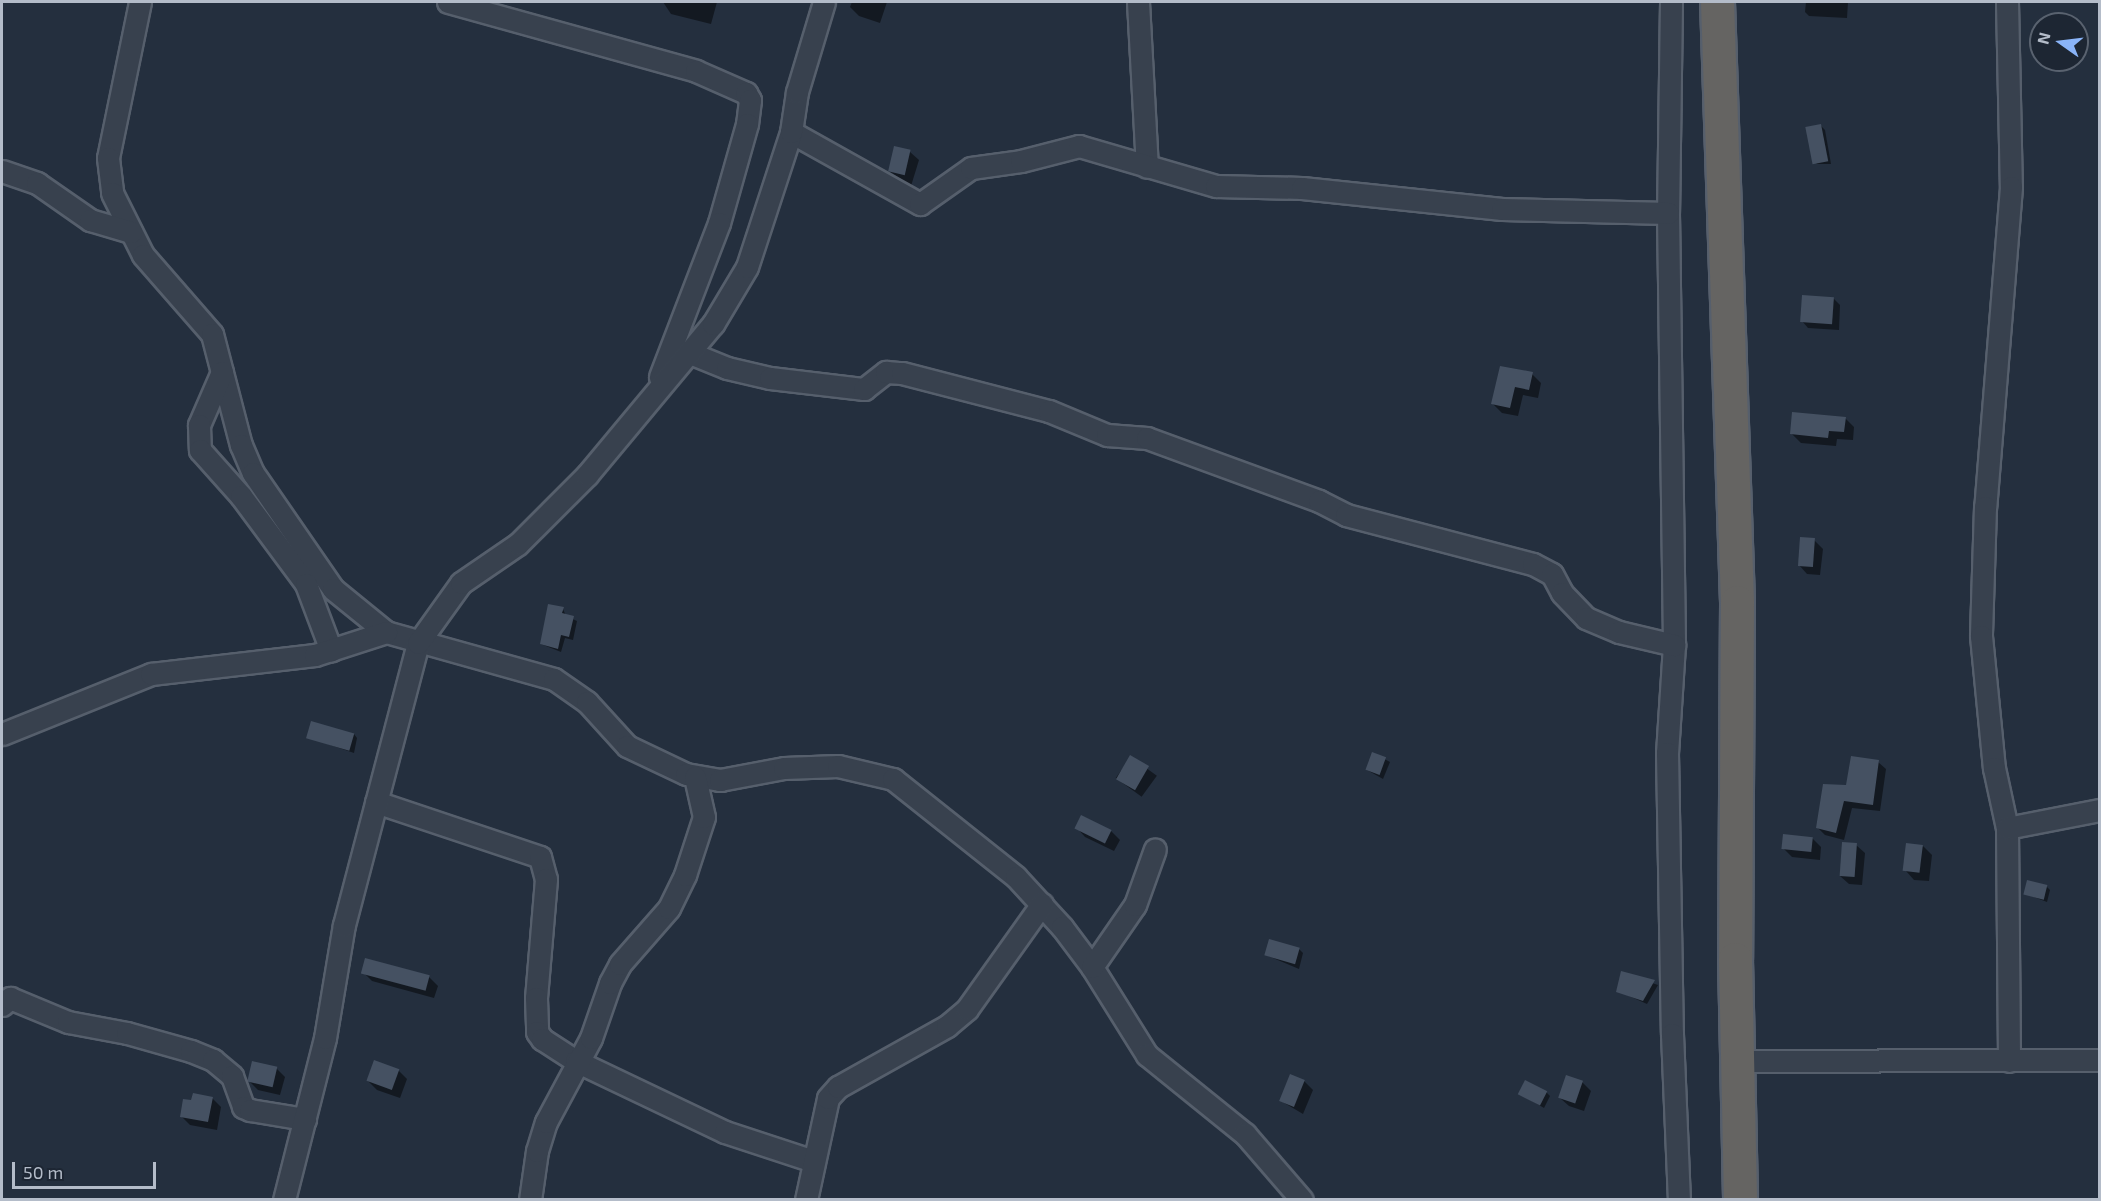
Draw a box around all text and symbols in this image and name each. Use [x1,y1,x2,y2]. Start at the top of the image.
north arrow [2029,12,2089,72]
text: N [2032,30,2054,46]
scale bar [15,1150,159,1188]
text: 50 m [23,1161,63,1183]

